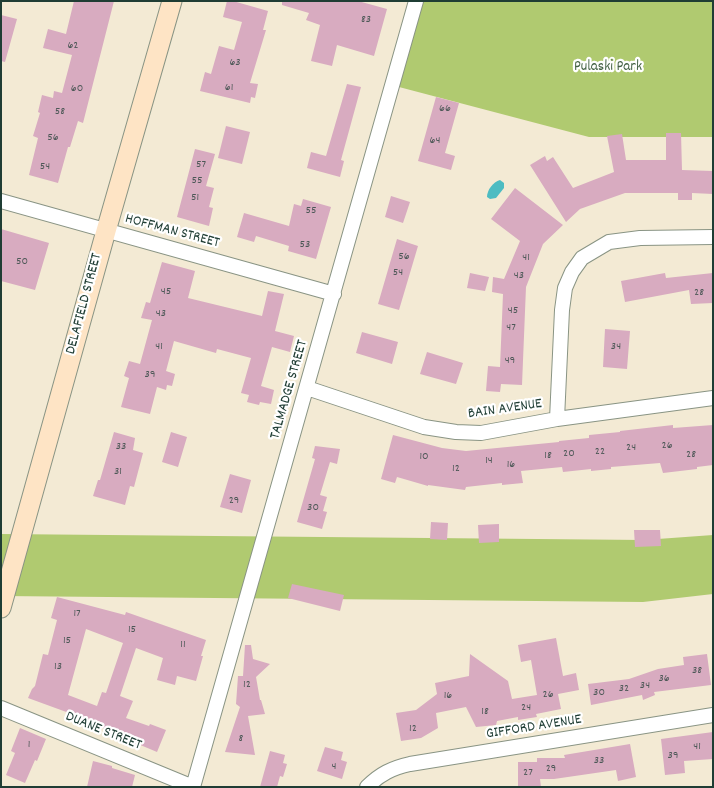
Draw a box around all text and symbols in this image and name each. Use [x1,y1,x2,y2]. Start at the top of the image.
house number: 83 [361,13,371,27]
house number: 62 [67,39,79,53]
house number: 63 [229,56,241,70]
park label: Pulaski Park [574,59,642,77]
house number: 61 [225,81,233,95]
house number: 60 [71,82,83,96]
house number: 66 [439,102,451,116]
house number: 58 [55,105,65,119]
house number: 56 [47,131,59,145]
house number: 64 [430,134,440,148]
house number: 57 [196,158,206,172]
house number: 54 [40,160,50,174]
house number: 55 [191,174,203,188]
house number: 51 [191,191,199,205]
house number: 55 [305,204,317,218]
street label: HOFFMAN STREET [123,211,221,253]
house number: 53 [300,238,310,252]
house number: 56 [398,250,410,264]
house number: 41 [522,251,530,265]
street label: DELAFIELD STREET [63,252,107,356]
house number: 50 [16,255,28,269]
house number: 54 [393,266,403,280]
house number: 43 [514,269,524,283]
house number: 45 [161,285,171,299]
house number: 28 [694,286,704,300]
house number: 45 [508,304,518,318]
house number: 43 [156,307,166,321]
house number: 47 [506,321,516,335]
street label: TALMADGE STREET [267,338,313,442]
house number: 41 [155,340,163,354]
house number: 34 [611,340,621,354]
house number: 49 [505,354,515,368]
house number: 39 [145,368,155,382]
street label: BAIN AVENUE [467,396,543,424]
house number: 26 [661,439,673,453]
house number: 33 [116,440,126,454]
house number: 24 [626,441,636,455]
house number: 22 [595,445,605,459]
house number: 20 [563,447,575,461]
house number: 28 [686,448,696,462]
house number: 18 [544,449,552,463]
house number: 10 [419,450,429,464]
house number: 14 [485,454,493,468]
house number: 16 [507,458,515,472]
house number: 12 [452,462,460,476]
house number: 31 [114,465,122,479]
house number: 29 [229,494,239,508]
house number: 30 [307,501,319,515]
house number: 17 [73,607,81,621]
house number: 15 [128,623,136,637]
house number: 15 [63,634,71,648]
house number: 11 [180,638,186,652]
house number: 13 [54,660,62,674]
house number: 38 [692,664,702,678]
house number: 36 [658,672,670,686]
house number: 12 [243,678,251,692]
house number: 34 [640,679,650,693]
house number: 32 [619,682,629,696]
house number: 30 [593,686,605,700]
house number: 26 [542,688,554,702]
house number: 16 [444,689,452,703]
house number: 24 [521,701,531,715]
house number: 18 [481,705,489,719]
street label: DUANE STREET [62,709,144,755]
street label: GIFFORD AVENUE [485,712,583,744]
house number: 12 [409,722,417,736]
house number: 8 [239,732,243,746]
house number: 1 [28,738,30,752]
house number: 41 [693,740,701,754]
house number: 39 [668,749,678,763]
house number: 33 [594,754,604,768]
house number: 4 [332,760,336,774]
house number: 29 [546,762,556,776]
house number: 27 [523,766,533,780]

